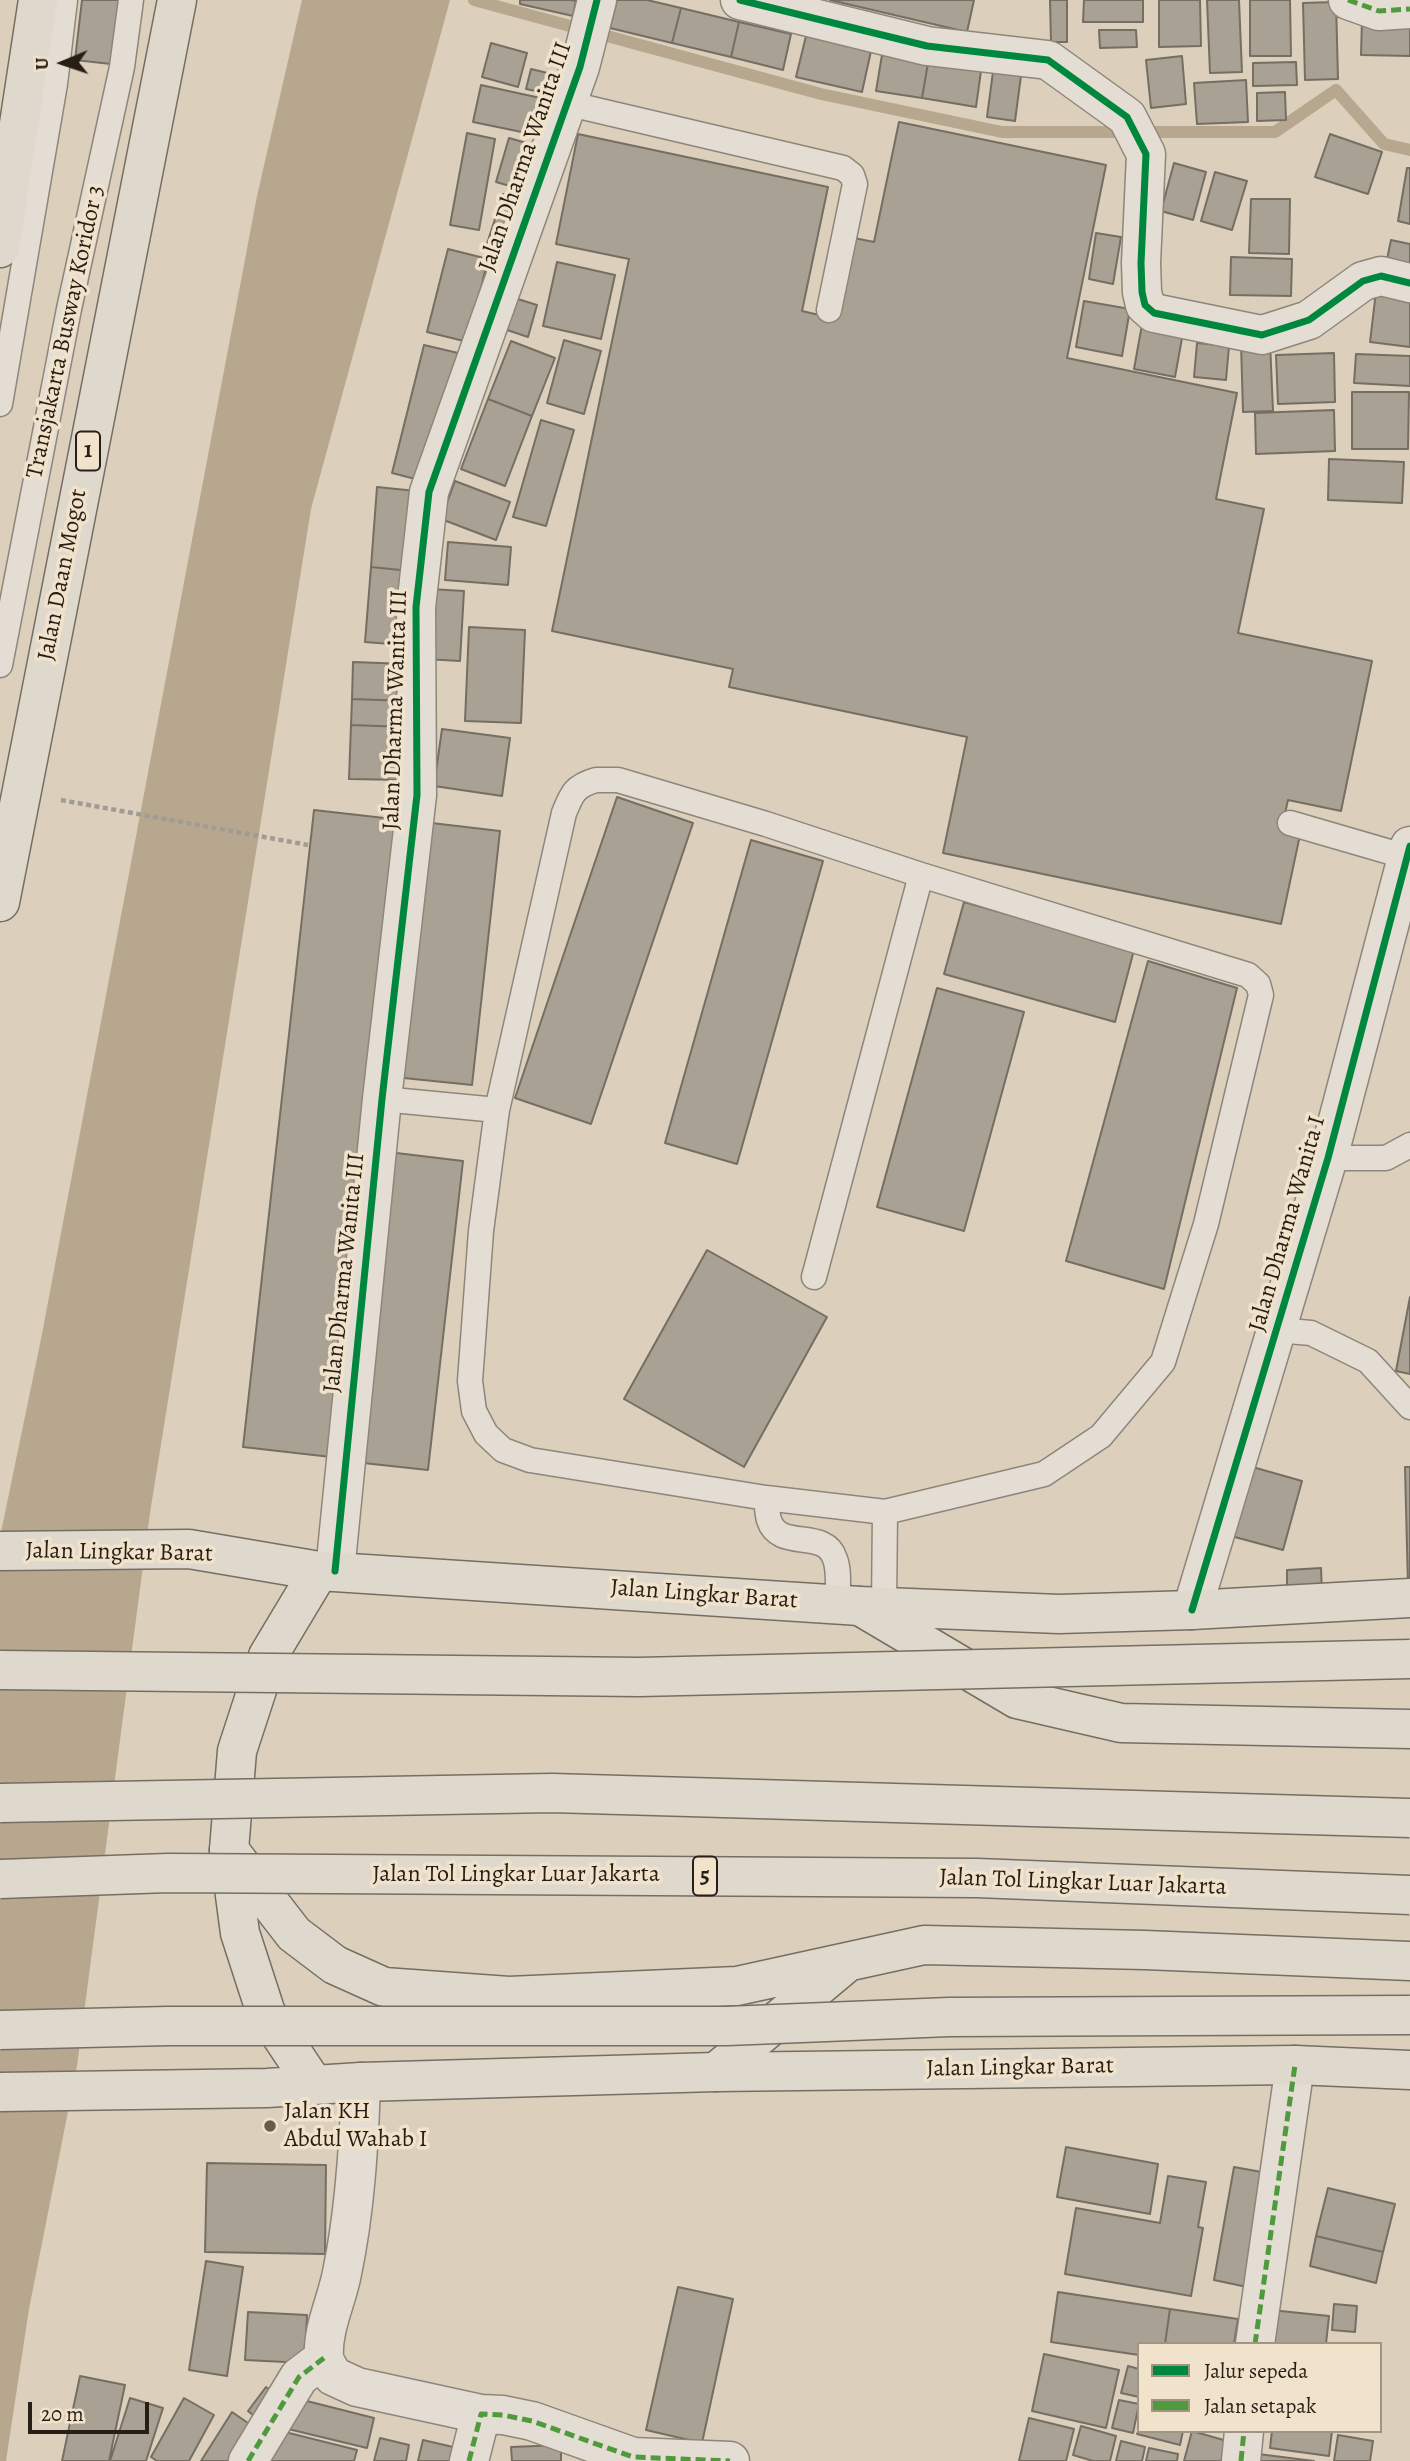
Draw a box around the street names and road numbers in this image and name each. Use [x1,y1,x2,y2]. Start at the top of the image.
street label: Jalan Dharma Wanita III [473,39,579,275]
street label: Transjakarta Busway Koridor 3 [21,183,111,481]
road number: 1 [76,432,100,471]
street label: Jalan Daan Mogot [32,487,94,663]
street label: Jalan Dharma Wanita III [377,589,415,831]
street label: Jalan Dharma Wanita I [1243,1113,1333,1335]
street label: Jalan Dharma Wanita III [318,1152,372,1394]
street label: Jalan Lingkar Barat [25,1537,213,1569]
street label: Jalan Lingkar Barat [609,1574,799,1616]
road number: 5 [693,1856,717,1896]
street label: Jalan Tol Lingkar Luar Jakarta [372,1861,660,1889]
street label: Jalan Tol Lingkar Luar Jakarta [939,1864,1227,1902]
street label: Jalan Lingkar Barat [926,2052,1114,2084]

